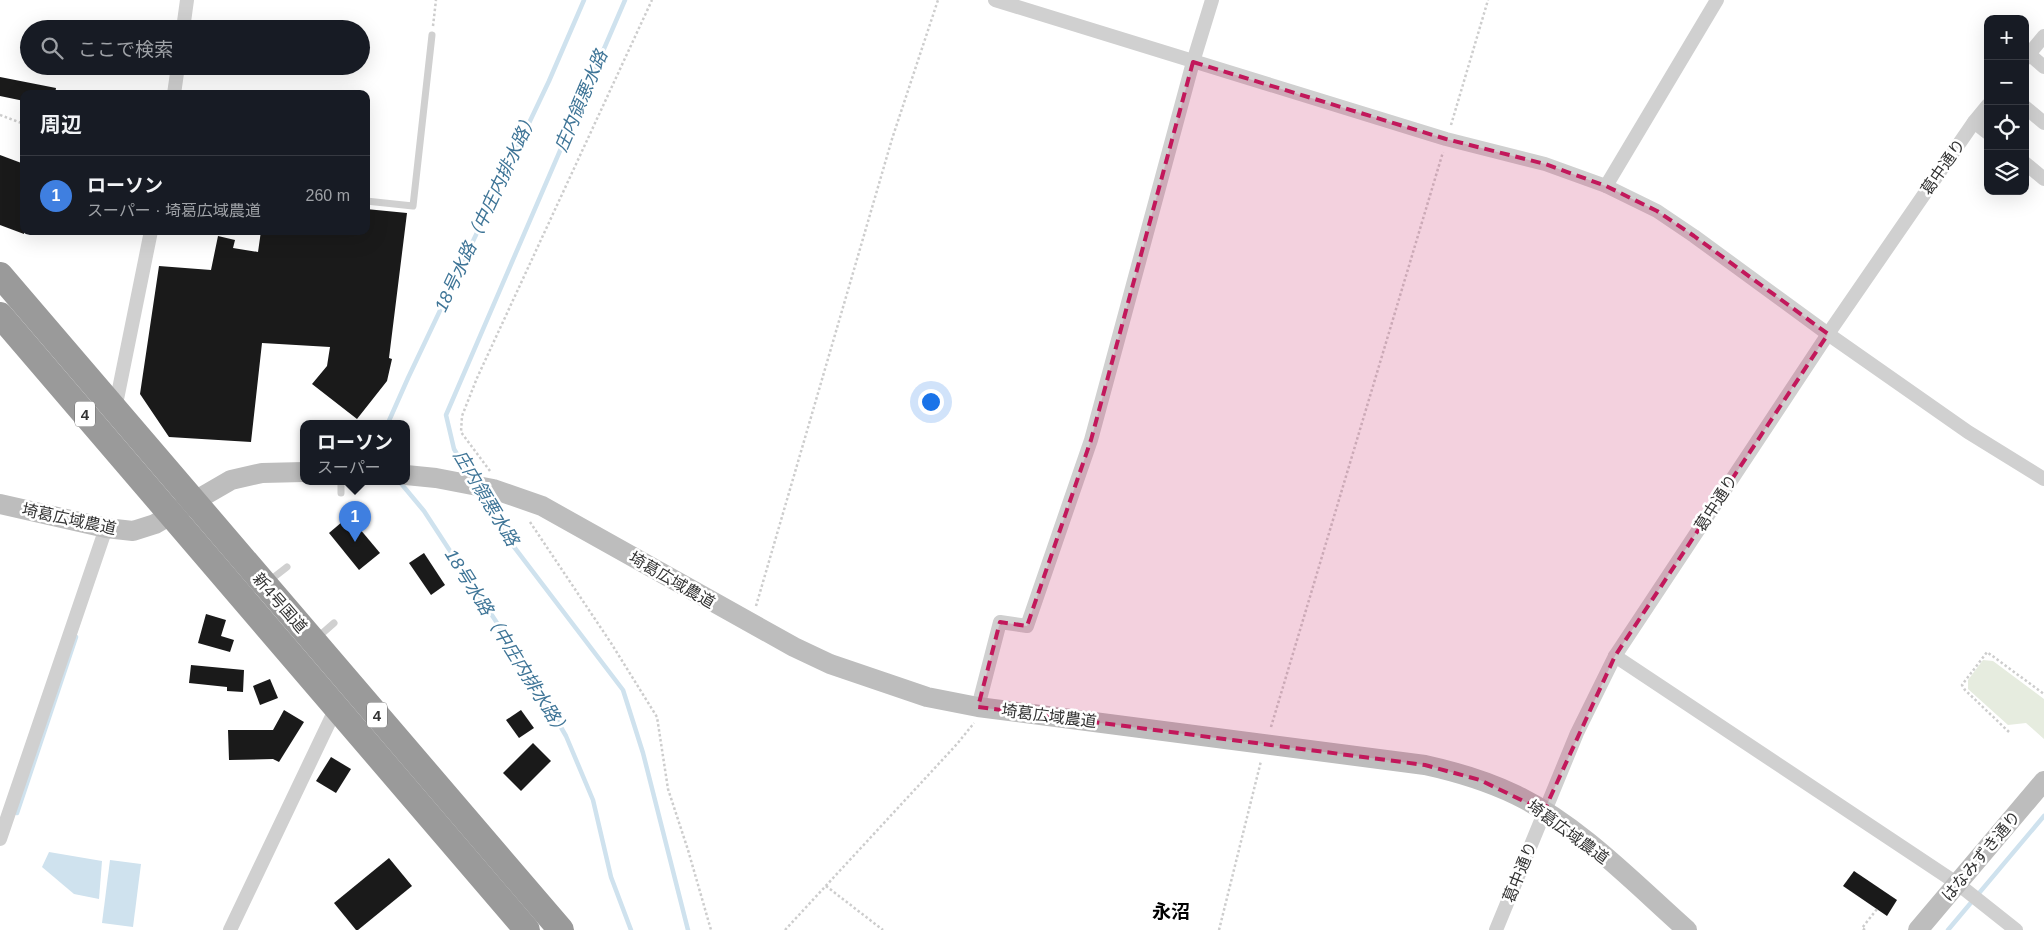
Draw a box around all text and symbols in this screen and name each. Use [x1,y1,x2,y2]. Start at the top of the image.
map controls [1984,15,2029,195]
button: + [1984,15,2029,60]
search box [20,20,370,75]
icon: search [38,34,66,62]
text: ここで検索 [78,39,173,60]
water label: 庄内領悪水路 [551,46,612,155]
button: − [1984,60,2029,105]
button: locate [1984,105,2029,150]
water label: 18号水路（中庄内排水路） [431,109,541,315]
text: 周辺 [40,113,82,136]
street label: 葛中通り [1918,136,1968,198]
button: layers [1984,150,2029,195]
text: ローソン [87,175,163,196]
text: 1 [52,187,60,204]
text: 260 m [306,187,350,204]
text: スーパー · 埼葛広域農道 [87,202,261,219]
your location [918,389,944,415]
road number: 4 [75,402,95,426]
popup [300,420,410,485]
text: ローソン [317,432,393,453]
water label: 庄内領悪水路 [450,447,523,551]
text: スーパー [317,459,381,476]
street label: 葛中通り [1691,472,1741,534]
street label: 埼葛広域農道 [20,501,118,537]
pin: 1 [339,501,371,542]
water label: 18号水路（中庄内排水路） [441,545,573,741]
street label: 埼葛広域農道 [626,549,718,611]
street label: 新4号国道 [250,570,310,636]
road number: 4 [367,702,387,728]
street label: 埼葛広域農道 [1000,702,1098,730]
street label: 埼葛広域農道 [1524,797,1612,867]
street label: はなみずき通り [1938,808,2024,904]
street label: 葛中通り [1500,839,1540,905]
district label: 永沼 [1152,901,1190,922]

